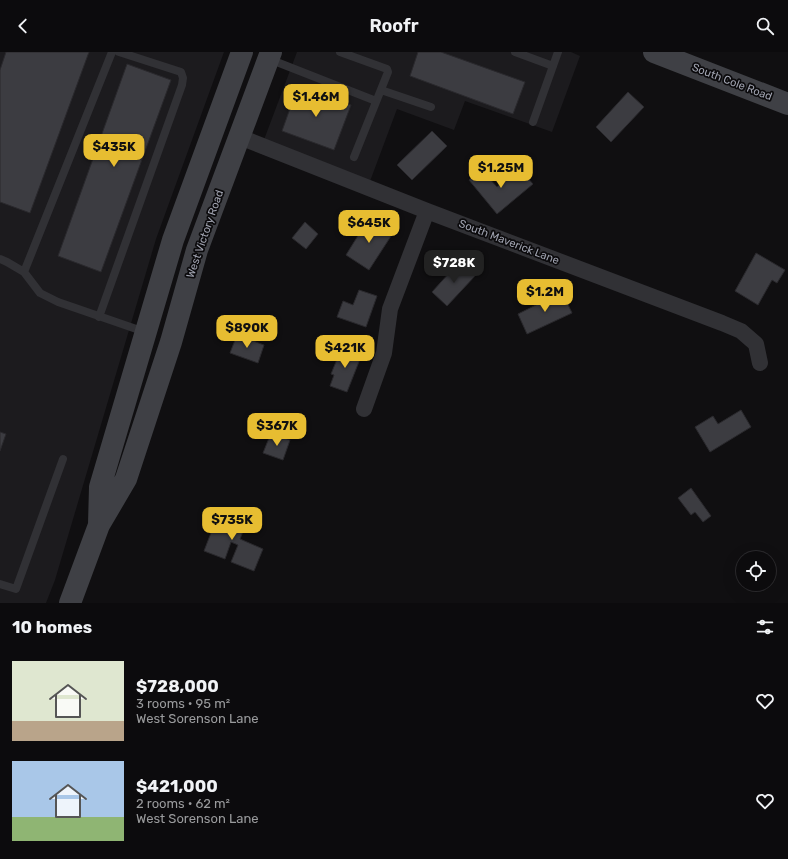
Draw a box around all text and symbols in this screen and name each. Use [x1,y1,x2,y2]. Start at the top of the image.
icon: back [12,15,34,37]
text: Roofr [369,15,419,37]
icon: search [754,15,776,37]
street label: South Cole Road [690,61,774,103]
pin: $1.46M [283,84,349,118]
text: $1.46M [293,89,339,104]
pin: $435K [86,134,142,168]
text: $435K [92,139,136,154]
pin: $1.25M [468,155,534,189]
text: $1.25M [478,160,524,175]
street label: West Victory Road [184,188,226,280]
pin: $645K [341,210,397,244]
text: $645K [347,215,391,230]
street label: South Maverick Lane [457,217,561,267]
pin: $728K [426,250,482,284]
text: $728K [433,255,475,270]
pin: $1.2M [517,279,573,313]
text: $1.2M [526,284,564,299]
pin: $890K [219,315,275,349]
text: $890K [225,320,269,335]
pin: $421K [317,335,373,369]
text: $421K [324,340,366,355]
pin: $367K [249,413,305,447]
text: $367K [256,418,298,433]
pin: $735K [204,507,260,541]
text: $735K [211,512,253,527]
map controls [736,551,776,591]
button: locate [736,551,776,591]
icon: filters [754,616,776,638]
text: 10 homes [12,617,92,637]
text: $728,000 [136,676,219,696]
icon: home [44,677,92,725]
icon: heart [754,690,776,712]
text: 3 rooms · 95 m² [136,696,230,711]
text: West Sorenson Lane [136,711,259,726]
text: $421,000 [136,776,218,796]
icon: home [44,777,92,825]
icon: heart [754,790,776,812]
text: 2 rooms · 62 m² [136,796,230,811]
text: West Sorenson Lane [136,811,259,826]

